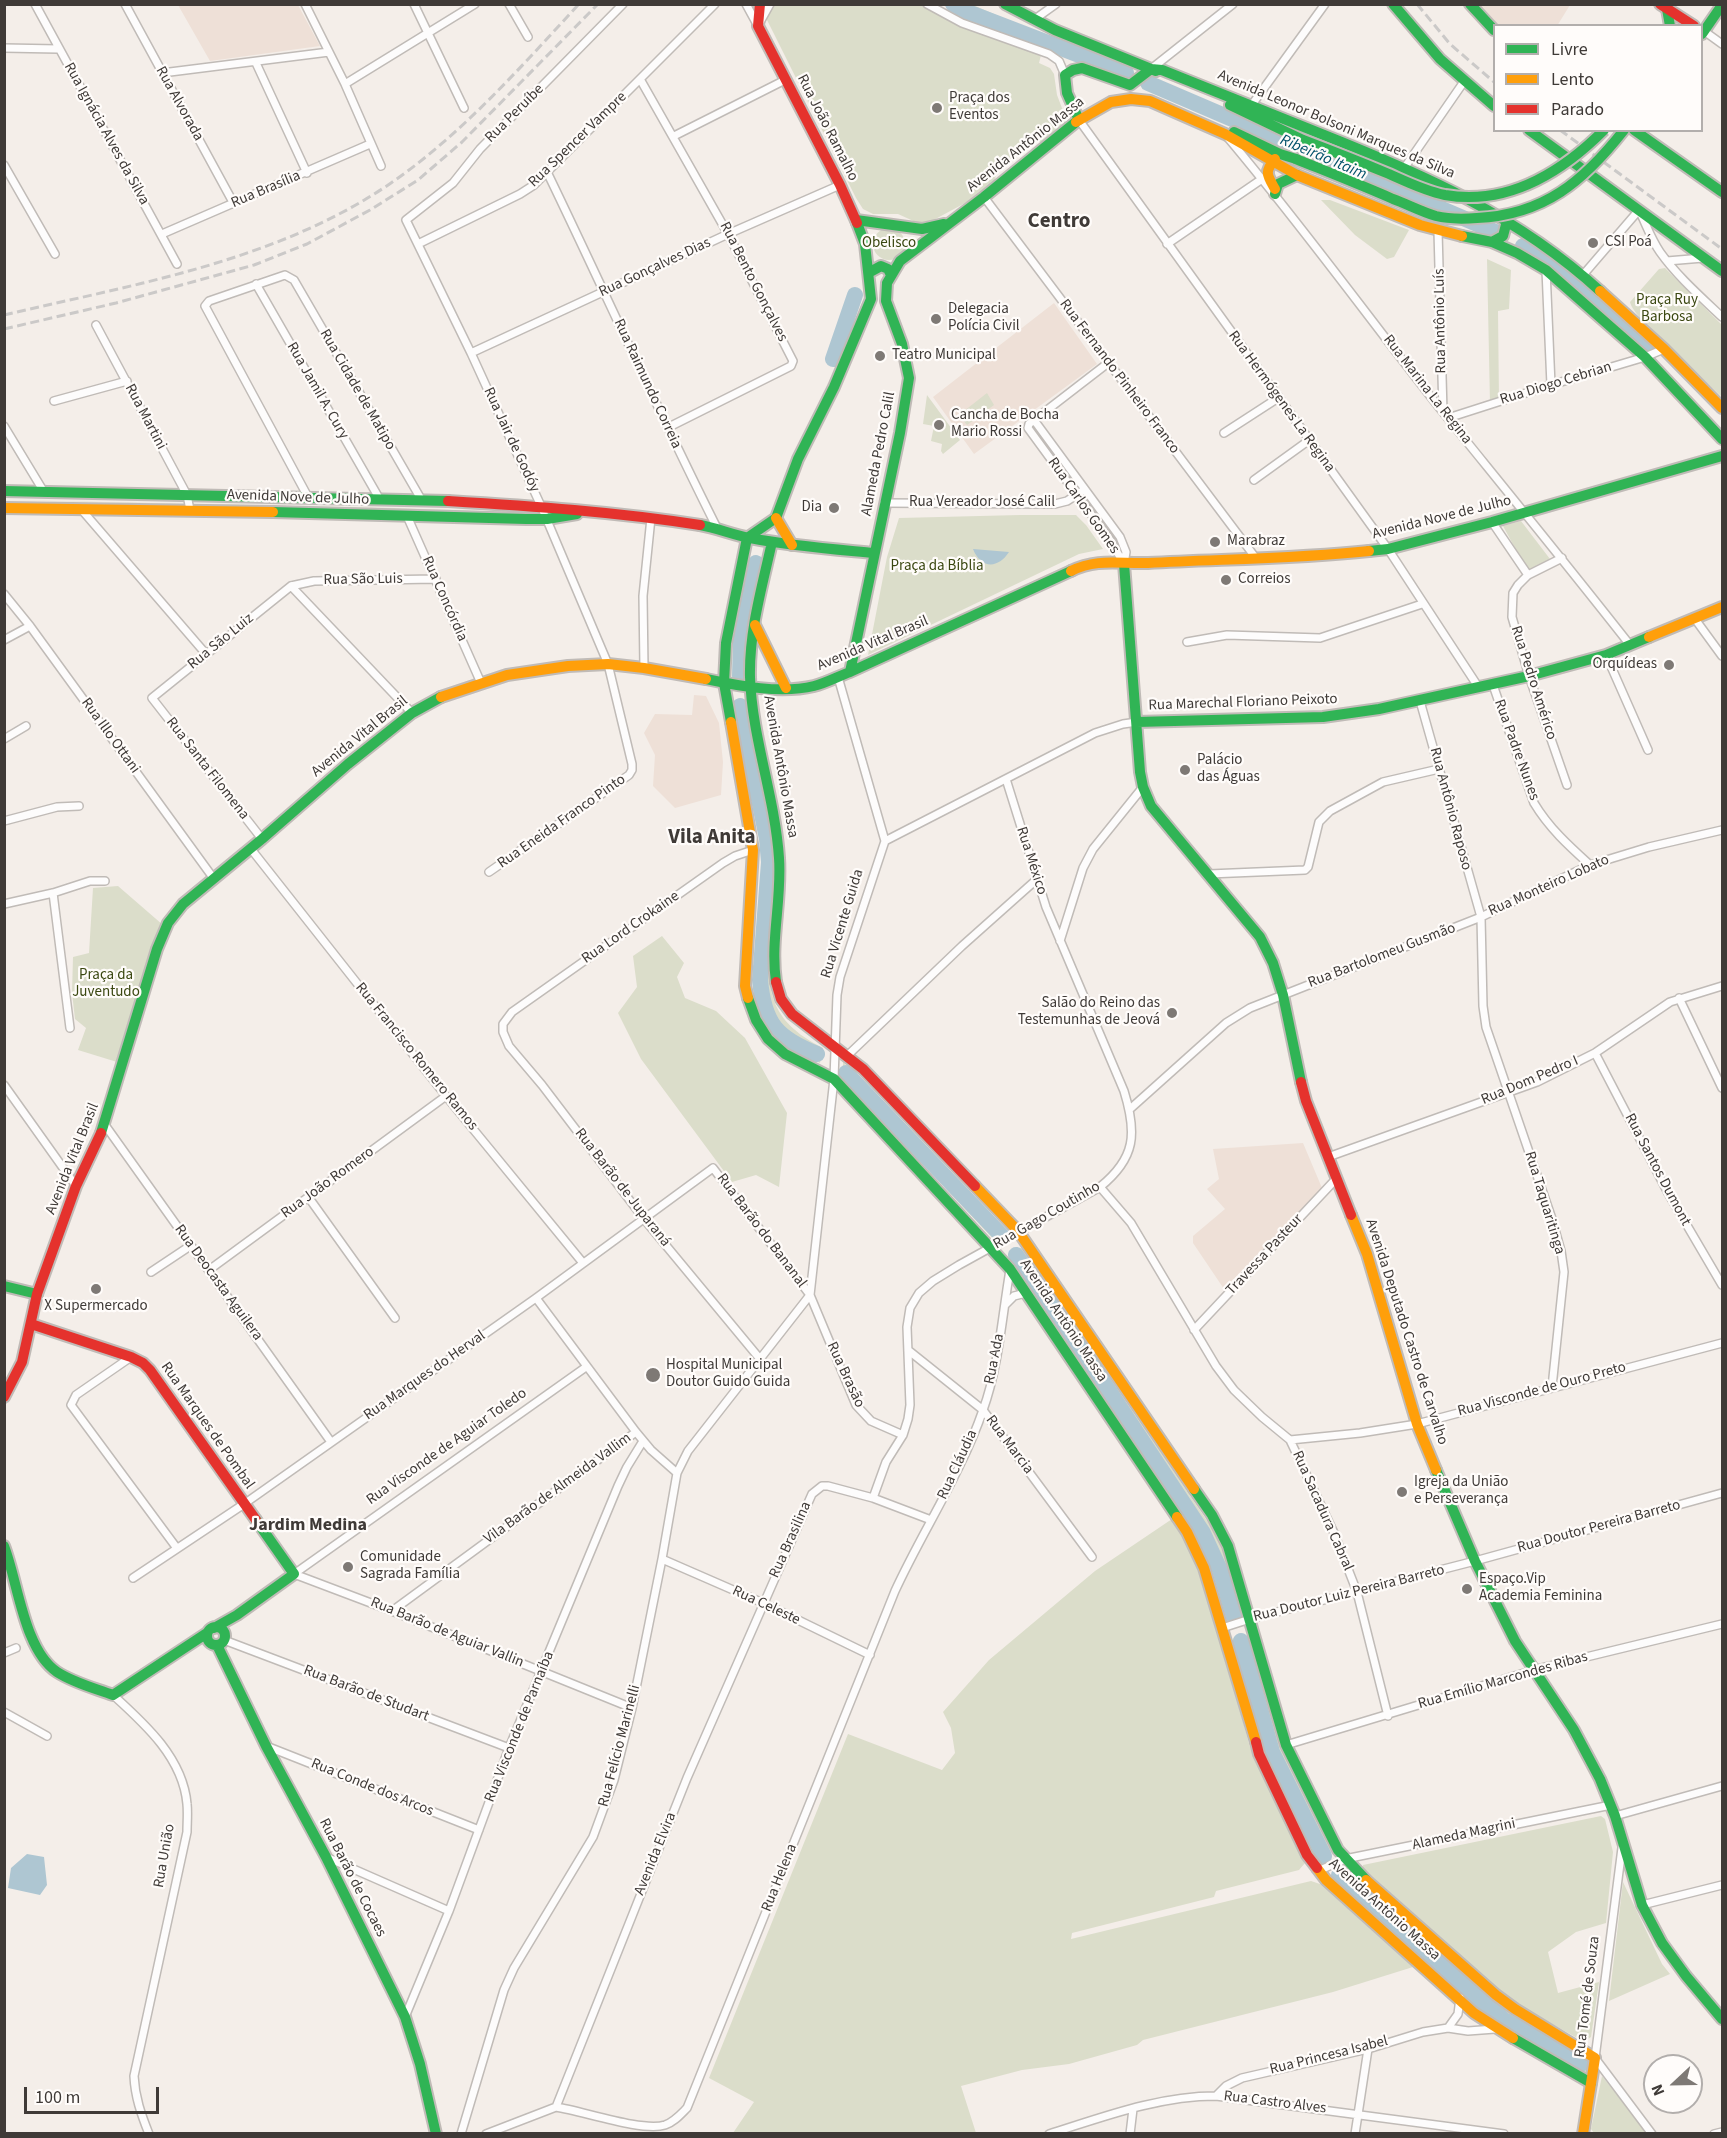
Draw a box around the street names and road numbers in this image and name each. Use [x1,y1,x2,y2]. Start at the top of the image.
street label: Rua Ignácia Alves da Silva [59,60,153,208]
street label: Rua Alvorada [151,64,207,144]
street label: Avenida Leonor Bolsoni Marques da Silva [1215,67,1457,183]
street label: Rua João Ramalho [792,72,862,184]
street label: Rua Peruíbe [482,81,548,147]
street label: Rua Spencer Vampre [525,89,631,191]
street label: Avenida Antônio Massa [964,94,1088,196]
street label: Rua Brasília [229,167,303,213]
street label: Rua Bento Gonçalves [715,219,791,345]
street label: Rua Gonçalves Dias [596,234,714,302]
street label: Rua Antônio Luís [1431,268,1451,374]
street label: Rua Fernando Pinheiro Franco [1055,296,1183,458]
street label: Rua Raimundo Correia [609,316,685,452]
street label: Rua Cidade de Matipo [315,326,399,454]
street label: Rua Hermógenes La Regina [1224,328,1338,476]
street label: Rua Marina La Regina [1379,332,1475,448]
street label: Rua Jamil A. Cury [282,339,352,443]
street label: Rua Diogo Cebrian [1498,358,1614,410]
street label: Rua Martini [120,381,170,453]
street label: Rua Jair de Godóy [479,385,543,495]
street label: Alameda Pedro Calil [858,391,900,517]
street label: Rua Carlos Gomes [1043,454,1123,558]
street label: Avenida Nove de Julho [226,487,370,509]
street label: Avenida Nove de Julho [1371,492,1513,544]
street label: Rua Vereador José Calil [909,494,1055,512]
street label: Rua Concórdia [417,554,471,644]
street label: Rua São Luis [323,570,403,590]
street label: Rua São Luiz [185,610,257,674]
street label: Avenida Vital Brasil [815,613,931,675]
street label: Rua Pedro Américo [1506,624,1560,742]
street label: Rua Marechal Floriano Peixoto [1148,691,1338,715]
street label: Avenida Vital Brasil [308,693,412,781]
street label: Avenida Antônio Massa [759,694,801,840]
street label: Rua Illo Ottani [77,695,143,777]
street label: Rua Padre Nunes [1489,697,1543,803]
street label: Rua Santa Filomena [161,714,253,824]
street label: Rua Antônio Raposo [1425,746,1475,872]
street label: Rua Eneida Franco Pinto [495,771,629,873]
street label: Rua México [1012,825,1050,897]
street label: Rua Monteiro Lobato [1486,851,1612,921]
street label: Rua Vicente Guida [818,867,868,981]
street label: Rua Lord Crokaine [579,888,683,968]
street label: Rua Bartolomeu Gusmão [1306,920,1458,992]
street label: Rua Francisco Romero Ramos [351,979,481,1135]
street label: Rua Dom Pedro I [1479,1052,1581,1110]
street label: Avenida Vital Brasil [42,1101,104,1217]
street label: Rua Santos Dumont [1620,1111,1694,1229]
street label: Rua Barão de Juparaná [570,1125,674,1251]
street label: Rua João Romero [278,1143,378,1223]
street label: Rua Taquaritinga [1520,1149,1568,1257]
street label: Rua Barão do Bananal [712,1170,810,1292]
street label: Rua Gago Coutinho [990,1178,1104,1254]
street label: Travessa Pasteur [1223,1211,1307,1299]
street label: Avenida Deputado Castro de Carvalho [1361,1217,1451,1447]
street label: Rua Deocasta Aguilera [170,1222,266,1344]
street label: Avenida Antônio Massa [1015,1256,1111,1386]
street label: Rua Marques do Herval [361,1327,489,1425]
street label: Rua Ada [981,1332,1009,1386]
street label: Rua Brasão [822,1339,868,1411]
street label: Rua Marques de Pombal [156,1359,258,1493]
street label: Rua Visconde de Ouro Preto [1456,1359,1628,1421]
street label: Rua Visconde de Aguiar Toledo [363,1385,531,1509]
street label: Rua Marcia [981,1412,1037,1478]
street label: Rua Cláudia [934,1427,982,1503]
street label: Vila Barão de Almeida Vallim [481,1430,635,1548]
street label: Rua Sacadura Cabral [1287,1448,1357,1574]
street label: Rua Doutor Pereira Barreto [1516,1497,1682,1557]
street label: Rua Brasilina [766,1499,816,1581]
street label: Rua Doutor Luiz Pereira Barreto [1252,1562,1446,1626]
street label: Rua Celeste [729,1582,803,1630]
street label: Rua Barão de Aguiar Vallin [368,1594,526,1672]
street label: Rua Emílio Marcondes Ribas [1416,1648,1590,1714]
street label: Rua Visconde de Parnaíba [481,1649,559,1805]
street label: Rua Barão de Studart [301,1662,431,1726]
street label: Rua Felício Marinelli [595,1683,645,1809]
street label: Rua Conde dos Arcos [308,1755,436,1821]
street label: Avenida Elvira [631,1810,681,1898]
street label: Alameda Magrini [1411,1815,1517,1855]
street label: Rua Barão de Cocaes [314,1816,390,1940]
street label: Rua União [151,1823,179,1889]
street label: Rua Helena [758,1841,802,1915]
street label: Avenida Antônio Massa [1324,1855,1444,1965]
street label: Rua Tomé de Souza [1572,1935,1604,2059]
street label: Rua Princesa Isabel [1268,2033,1390,2079]
street label: Rua Castro Alves [1223,2088,1327,2118]

